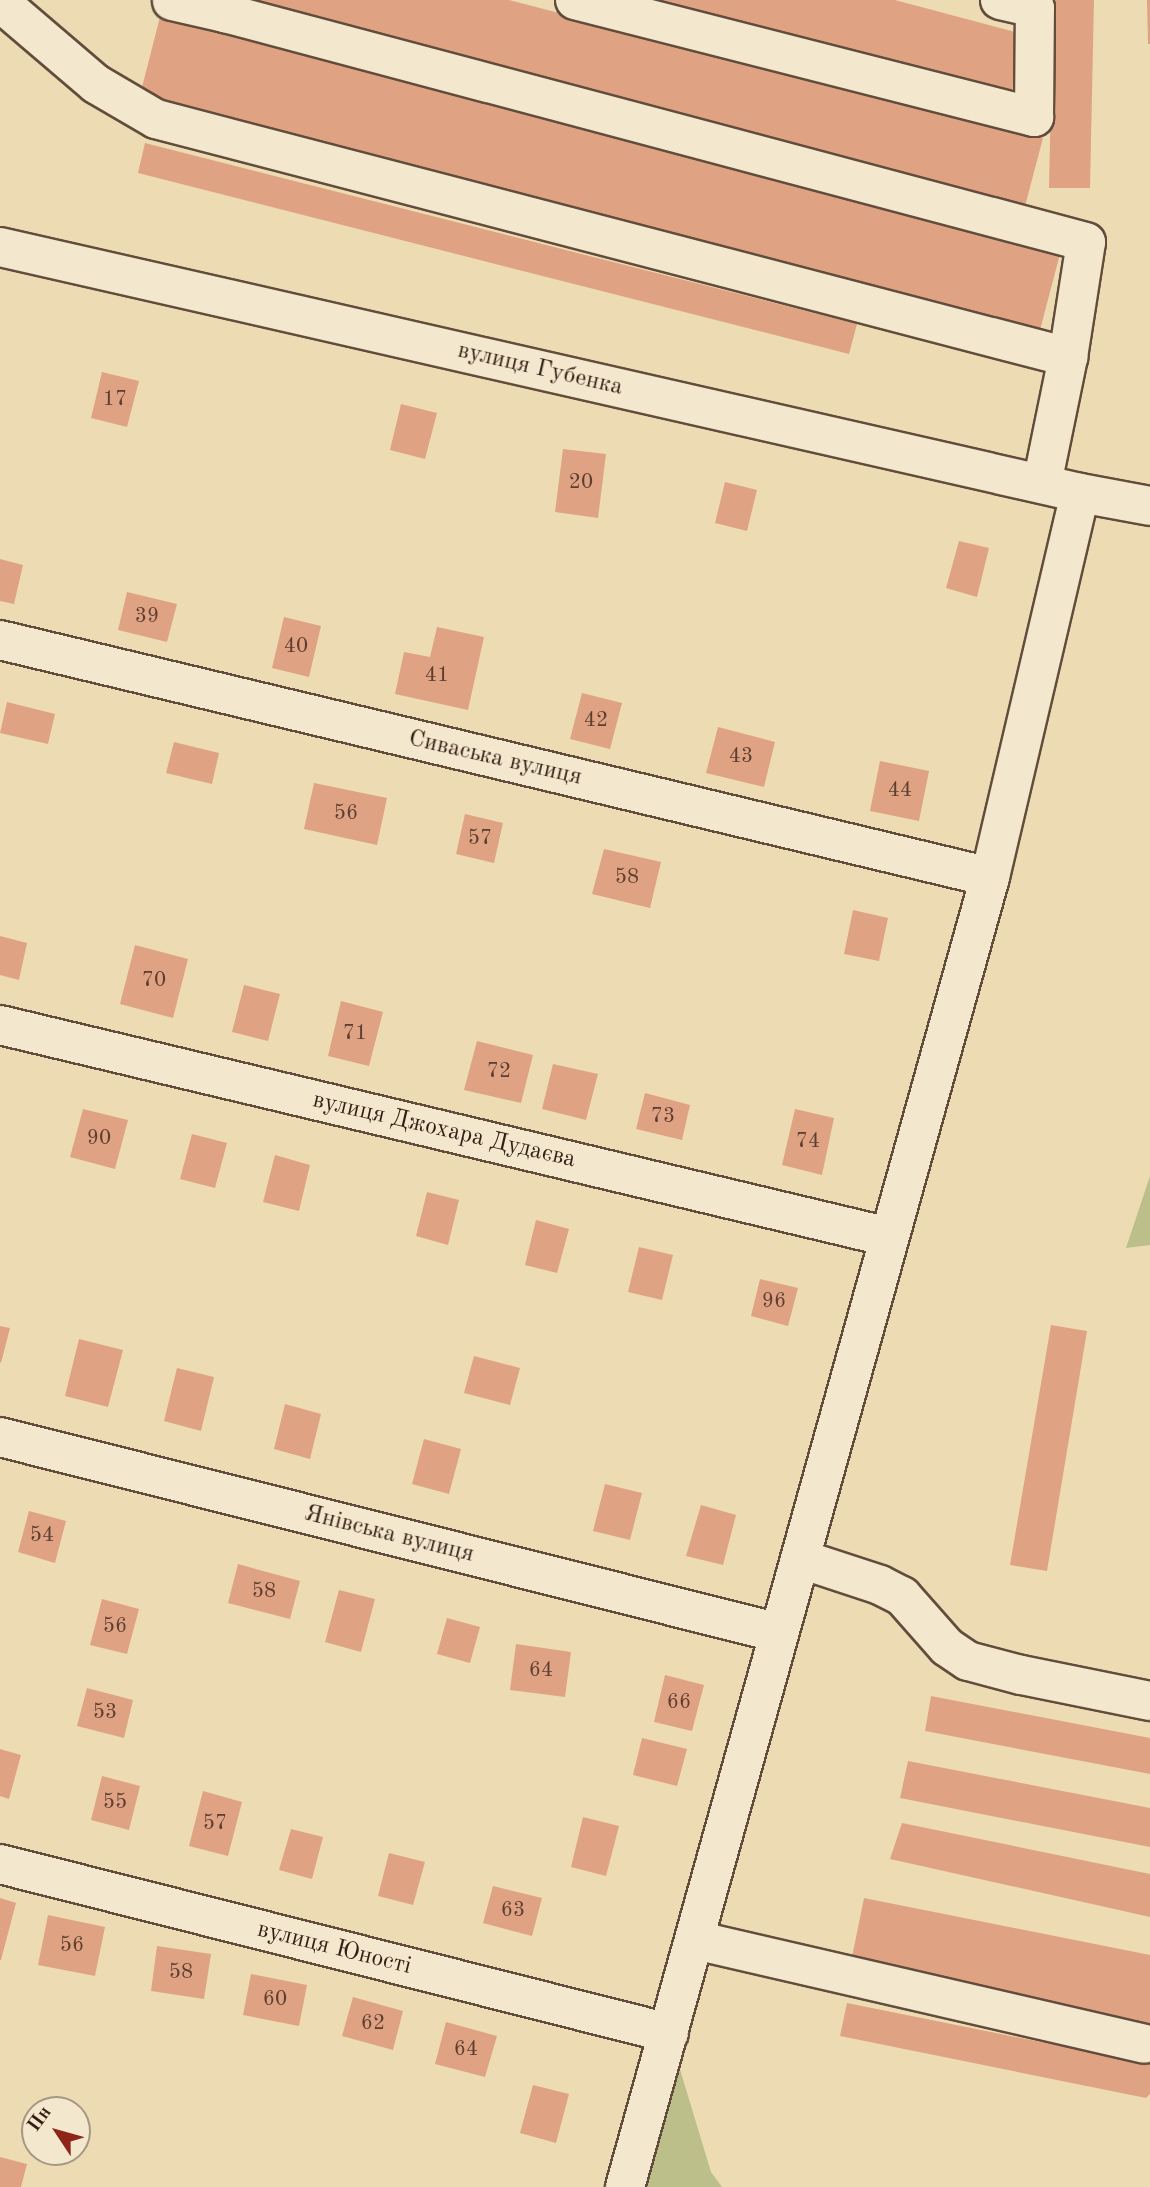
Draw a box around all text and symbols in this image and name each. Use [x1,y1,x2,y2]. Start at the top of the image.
street label: вулиця Губенка [455,337,625,403]
house number: 17 [103,387,127,413]
house number: 20 [569,470,593,496]
house number: 39 [135,604,159,630]
house number: 40 [284,634,308,660]
house number: 41 [425,663,449,689]
house number: 42 [584,708,608,734]
street label: Сиваська вулиця [406,725,584,793]
house number: 43 [729,744,753,770]
house number: 44 [888,778,912,804]
house number: 56 [334,801,358,827]
house number: 57 [468,826,492,852]
house number: 58 [615,865,639,891]
house number: 70 [142,968,166,994]
house number: 71 [343,1021,367,1047]
house number: 72 [487,1059,511,1085]
street label: вулиця Джохара Дудаєва [310,1087,578,1175]
house number: 73 [651,1104,675,1130]
house number: 90 [87,1126,111,1152]
house number: 74 [796,1129,820,1155]
house number: 96 [762,1289,786,1315]
street label: Янівська вулиця [301,1500,477,1570]
house number: 54 [30,1523,54,1549]
house number: 58 [252,1579,276,1605]
house number: 56 [103,1614,127,1640]
house number: 64 [529,1658,553,1684]
house number: 66 [667,1690,691,1716]
house number: 53 [93,1700,117,1726]
house number: 55 [103,1790,127,1816]
house number: 57 [203,1811,227,1837]
house number: 63 [501,1898,525,1924]
street label: вулиця Юності [254,1916,414,1982]
house number: 56 [60,1933,84,1959]
house number: 58 [169,1960,193,1986]
house number: 60 [263,1987,287,2013]
house number: 62 [361,2011,385,2037]
house number: 64 [454,2037,478,2063]
north arrow [21,2096,91,2166]
text: Пн [25,2103,56,2136]

